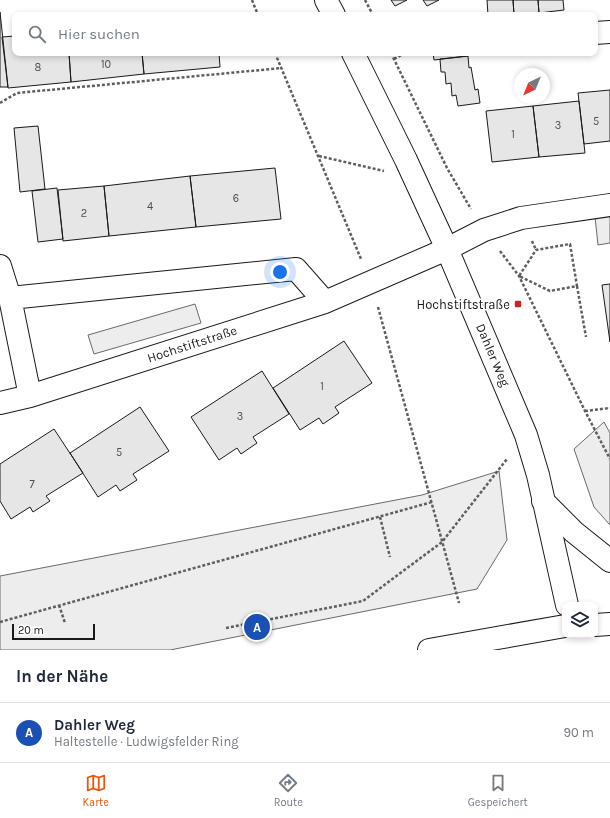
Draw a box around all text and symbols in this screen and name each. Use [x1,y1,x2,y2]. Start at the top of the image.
search box [12,12,598,56]
icon: search [26,23,48,45]
text: Hier suchen [58,25,140,43]
house number: 10 [101,58,111,71]
house number: 8 [35,61,42,74]
north arrow [514,68,550,104]
house number: 5 [593,115,599,128]
house number: 3 [555,119,561,132]
house number: 1 [511,128,515,141]
house number: 6 [233,192,239,205]
house number: 4 [147,200,153,213]
house number: 2 [81,207,87,220]
your location [270,262,290,282]
place label: Hochstiftstraße [416,297,510,312]
marker: Hochstiftstraße [513,299,523,309]
street label: Dahler Weg [473,321,513,389]
street label: Hochstiftstraße [145,322,239,366]
house number: 1 [320,380,324,393]
house number: 3 [237,410,243,423]
house number: 5 [116,446,122,459]
house number: 7 [29,478,35,491]
map controls [562,602,598,638]
button: layers [562,602,598,638]
pin: A [244,612,270,642]
scale bar [12,622,95,641]
text: 20 m [18,624,44,637]
text: In der Nähe [16,666,108,686]
text: Dahler Weg [54,716,135,734]
text: A [25,725,33,740]
text: 90 m [563,725,594,740]
text: Haltestelle · Ludwigsfelder Ring [54,734,239,749]
tab: Karte [82,772,109,809]
tab: Route [274,772,303,809]
tab: Gespeichert [468,772,528,809]

